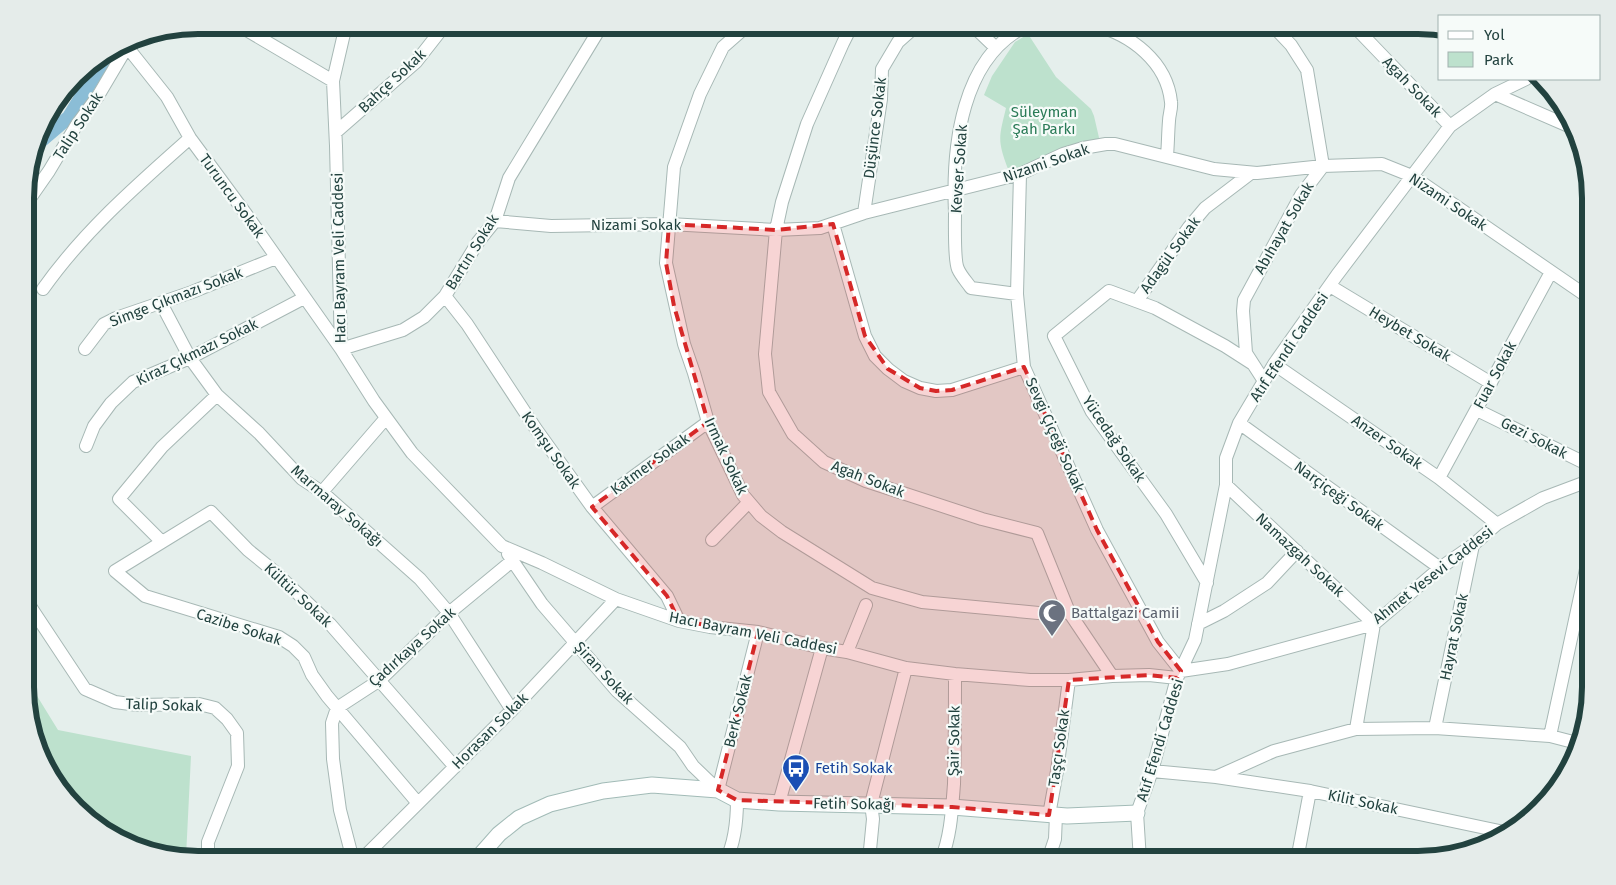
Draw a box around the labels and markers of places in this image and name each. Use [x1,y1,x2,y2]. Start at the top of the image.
mosque icon: Battalgazi Camii [1037,598,1067,637]
place label: Battalgazi Camii [1071,604,1180,622]
bus stop icon: Fetih Sokak [781,753,811,792]
place label: Fetih Sokak [815,759,893,777]

